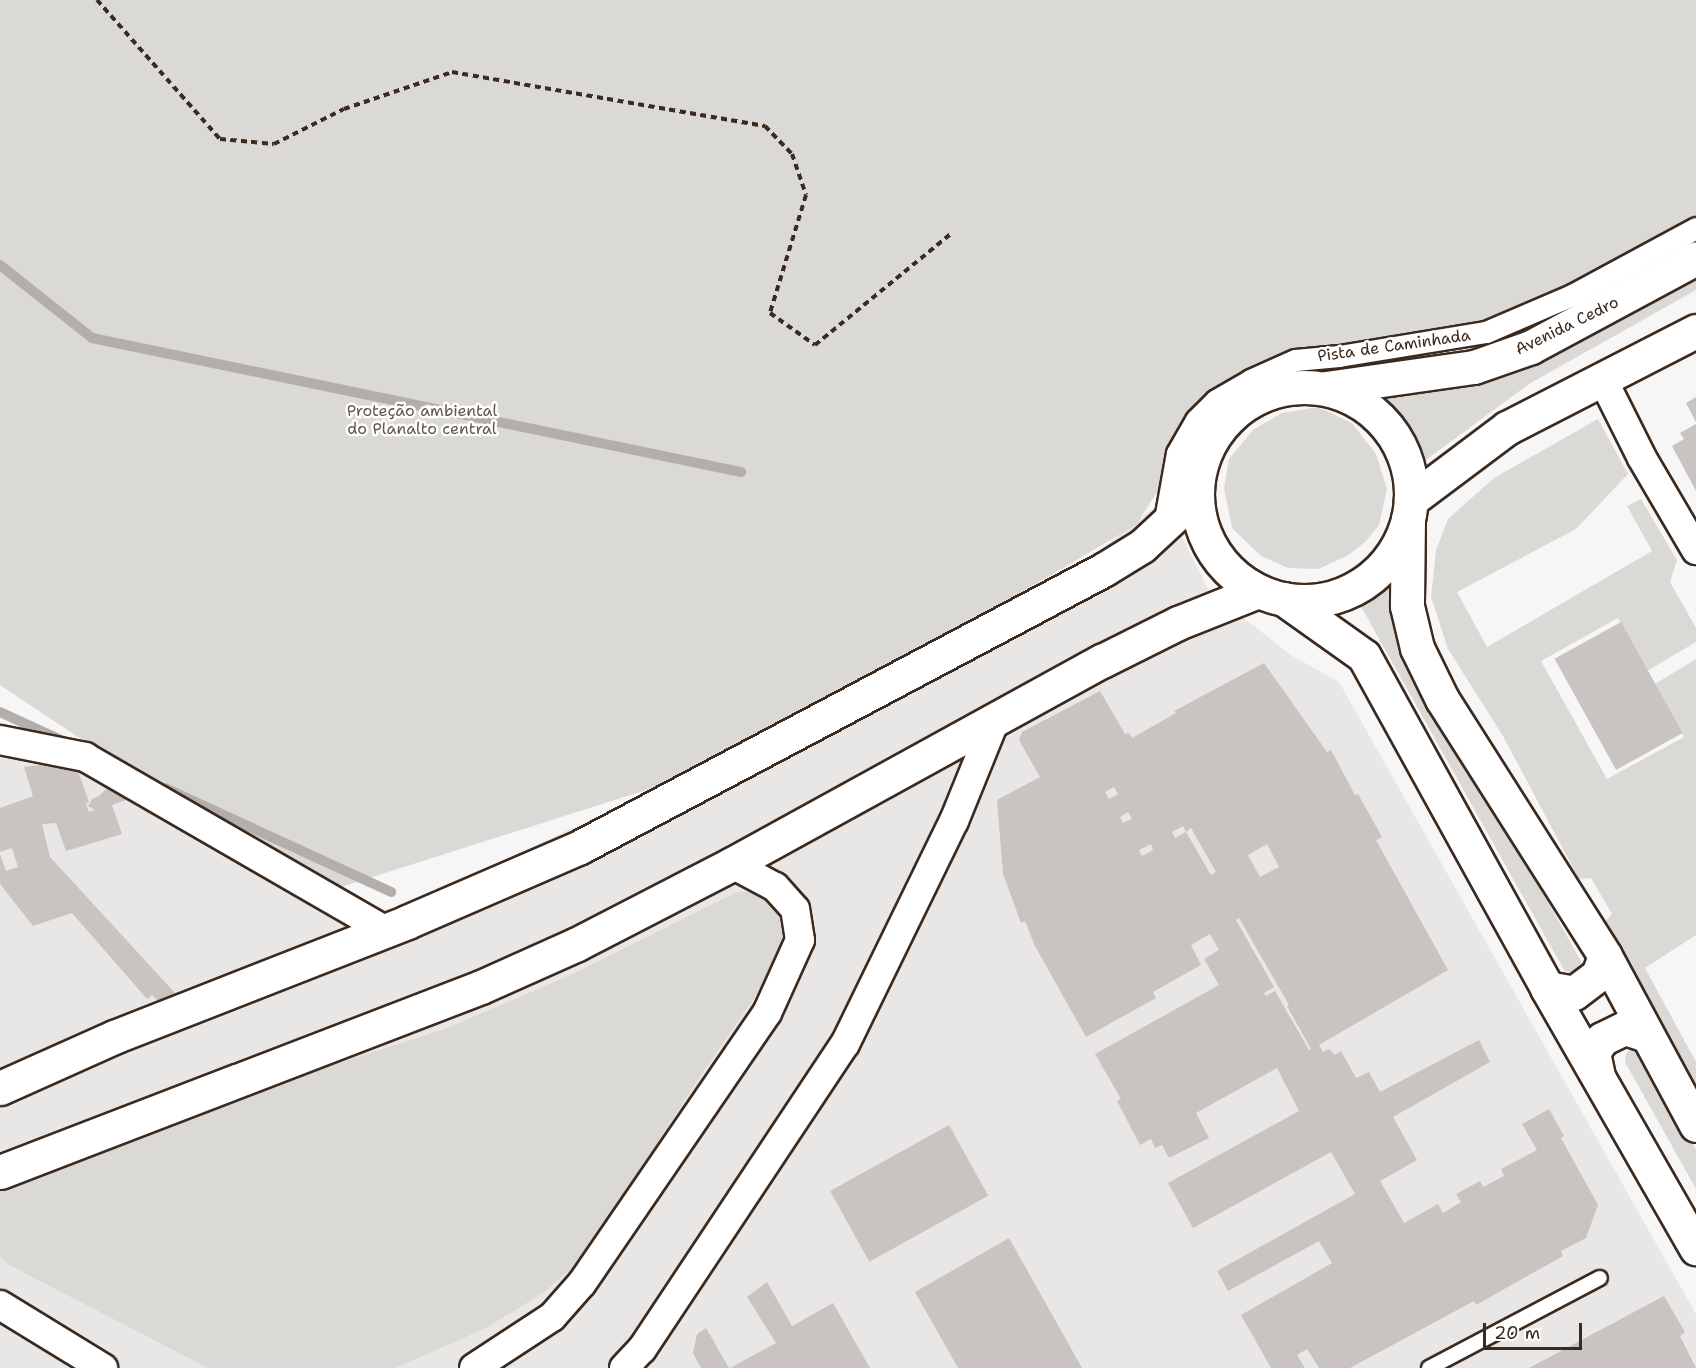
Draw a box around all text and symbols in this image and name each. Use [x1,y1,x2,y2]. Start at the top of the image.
street label: Avenida Cedro [1512,293,1622,359]
street label: Pista de Caminhada [1316,326,1472,366]
park label: Proteção ambiental do Planalto central [347,401,497,439]
scale bar [1486,1311,1585,1349]
text: 20 m [1494,1321,1540,1345]

